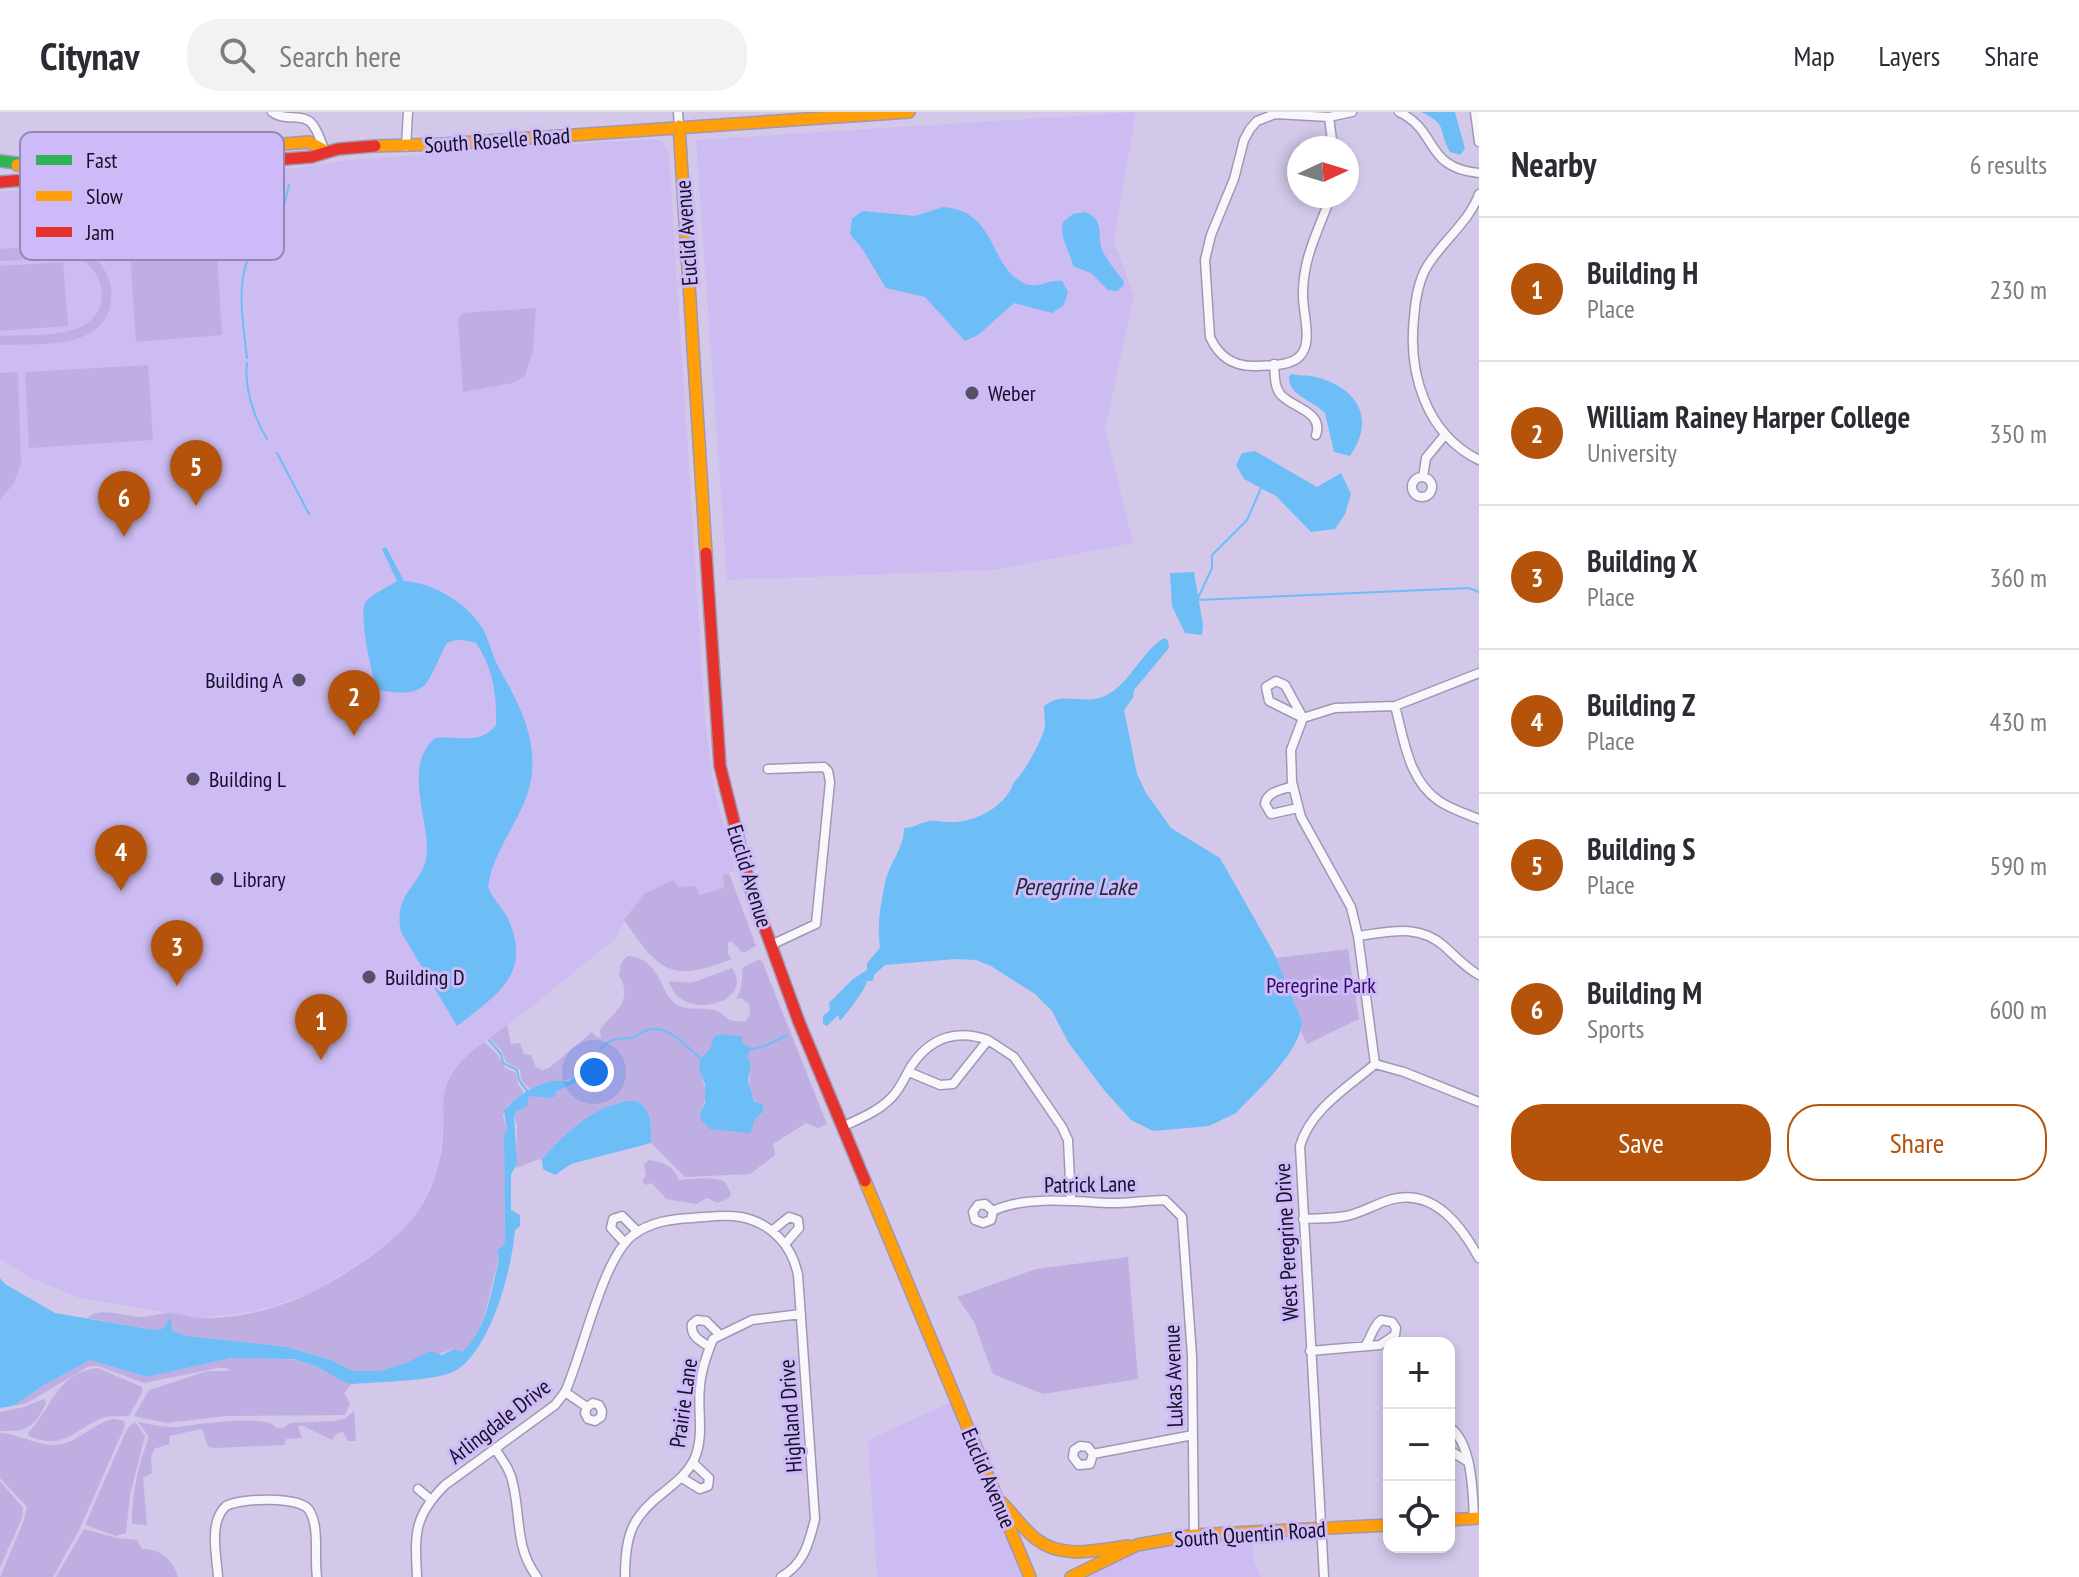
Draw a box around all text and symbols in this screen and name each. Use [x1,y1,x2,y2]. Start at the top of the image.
search box [187,19,747,91]
text: Citynav [40,31,139,80]
icon: search [215,33,259,77]
text: Search here [279,36,401,75]
text: Map [1793,37,1835,74]
text: Layers [1879,37,1940,74]
text: Share [1984,37,2039,74]
street label: South Roselle Road [423,121,571,159]
legend [20,132,284,260]
north arrow [1287,136,1359,208]
text: Nearby [1511,142,1596,186]
text: Fast [86,146,117,174]
text: 6 results [1970,148,2047,181]
street label: Euclid Avenue [668,179,704,287]
text: Slow [86,182,123,210]
text: Jam [85,218,114,246]
text: Building H [1587,253,1698,292]
text: 1 [1531,273,1543,306]
text: 230 m [1989,273,2047,306]
text: Place [1587,292,1635,325]
place label: Weber [988,379,1036,407]
marker: Weber [963,384,981,402]
text: William Rainey Harper College [1587,397,1910,436]
text: 2 [1531,417,1543,450]
text: 350 m [1989,417,2047,450]
text: University [1587,436,1677,469]
pin: 5 [170,440,222,506]
pin: 6 [98,471,150,537]
text: Building X [1587,541,1697,580]
text: 3 [1531,561,1543,594]
text: 360 m [1989,561,2047,594]
text: Place [1587,580,1635,613]
place label: Building A [205,666,284,694]
pin: 2 [328,670,380,736]
marker: Building A [290,671,308,689]
text: Building Z [1587,685,1695,724]
text: 4 [1531,705,1543,738]
text: 430 m [1989,705,2047,738]
text: Place [1587,724,1635,757]
place label: Building L [209,765,286,793]
marker: Building L [184,770,202,788]
street label: Euclid Avenue [721,821,779,931]
pin: 4 [95,825,147,891]
text: Building S [1587,829,1695,868]
text: 5 [1531,849,1543,882]
text: 590 m [1989,849,2047,882]
place label: Library [233,865,286,893]
text: Place [1587,868,1635,901]
marker: Library [208,870,226,888]
water label: Peregrine Lake [1014,871,1138,902]
pin: 3 [151,920,203,986]
place label: Building D [385,963,465,991]
marker: Building D [360,968,378,986]
park label: Peregrine Park [1266,971,1376,999]
text: Building M [1587,973,1702,1012]
text: 6 [1531,993,1543,1026]
text: 600 m [1989,993,2047,1026]
pin: 1 [295,994,347,1060]
text: Sports [1587,1012,1644,1045]
your location [574,1052,614,1092]
button: Save [1511,1104,1771,1181]
button: Share [1787,1104,2047,1181]
street label: West Peregrine Drive [1268,1162,1304,1322]
street label: Patrick Lane [1044,1169,1136,1199]
street label: Lukas Avenue [1157,1324,1189,1428]
map controls [1383,1337,1455,1553]
button: + [1383,1337,1455,1409]
street label: Prairie Lane [663,1357,703,1449]
street label: Highland Drive [772,1358,808,1474]
street label: Arlingdale Drive [442,1372,556,1470]
button: − [1383,1409,1455,1481]
street label: Euclid Avenue [955,1424,1023,1532]
button: locate [1383,1481,1455,1553]
street label: South Quentin Road [1173,1515,1327,1553]

